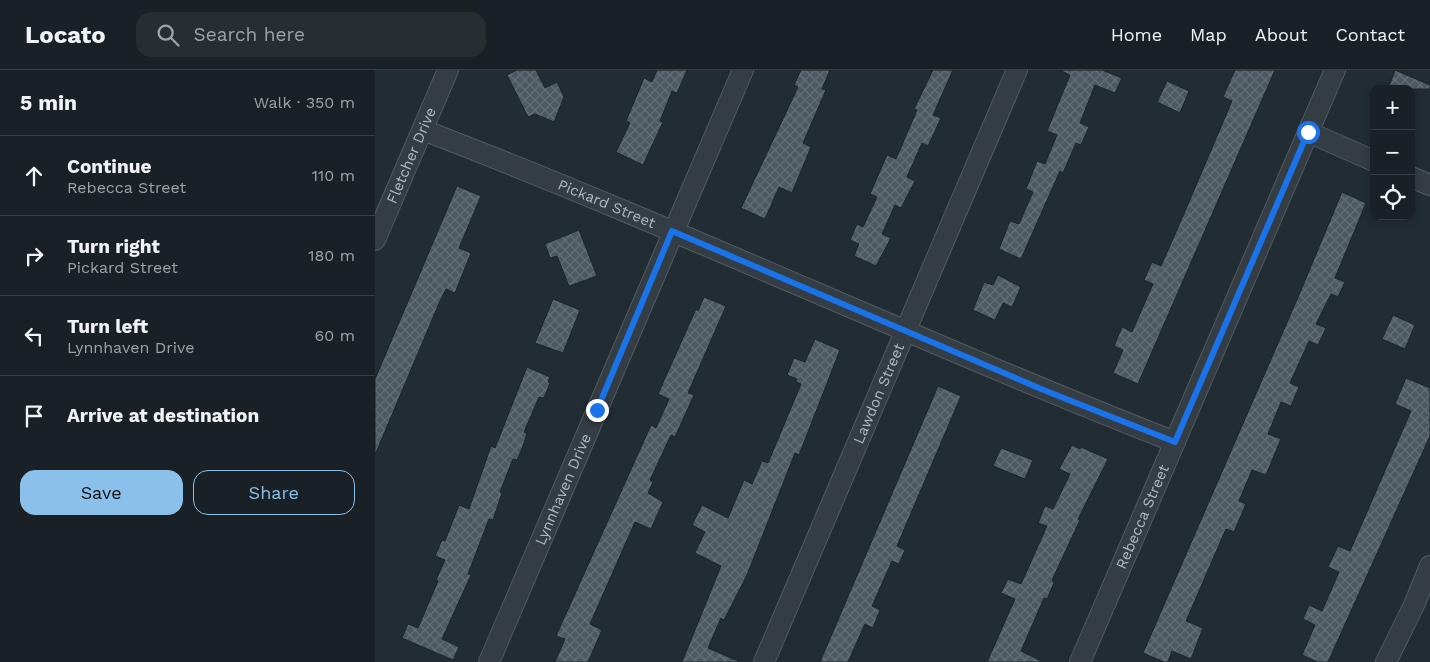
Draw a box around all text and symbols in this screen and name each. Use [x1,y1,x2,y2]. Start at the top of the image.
search box [136,12,486,57]
text: Locato [25,21,106,49]
icon: search [154,21,182,49]
text: Search here [194,23,305,46]
text: Home [1111,24,1162,45]
text: Map [1190,24,1227,45]
text: About [1255,24,1307,45]
text: Contact [1335,24,1405,45]
map controls [1370,85,1415,220]
button: + [1370,85,1415,130]
text: 5 min [20,90,77,115]
text: Walk · 350 m [254,93,355,112]
street label: Fletcher Drive [383,105,440,206]
route start [1297,121,1320,144]
button: − [1370,130,1415,175]
text: Continue [67,155,151,178]
icon: ahead [20,162,48,190]
text: 110 m [312,166,355,185]
button: locate [1370,175,1415,220]
street label: Pickard Street [555,176,659,232]
text: Rebecca Street [67,178,186,197]
text: Turn right [67,235,160,258]
icon: right [20,242,48,270]
text: 180 m [308,246,355,265]
text: Pickard Street [67,258,178,277]
text: Turn left [67,315,148,338]
icon: left [20,322,48,350]
text: 60 m [315,326,355,345]
text: Lynnhaven Drive [67,338,195,357]
street label: Lawdon Street [849,340,908,447]
route end [586,399,609,422]
icon: arrive [20,402,48,430]
text: Arrive at destination [67,404,259,427]
street label: Lynnhaven Drive [531,431,595,548]
street label: Rebecca Street [1112,461,1173,572]
button: Save [20,470,183,515]
button: Share [193,470,355,515]

